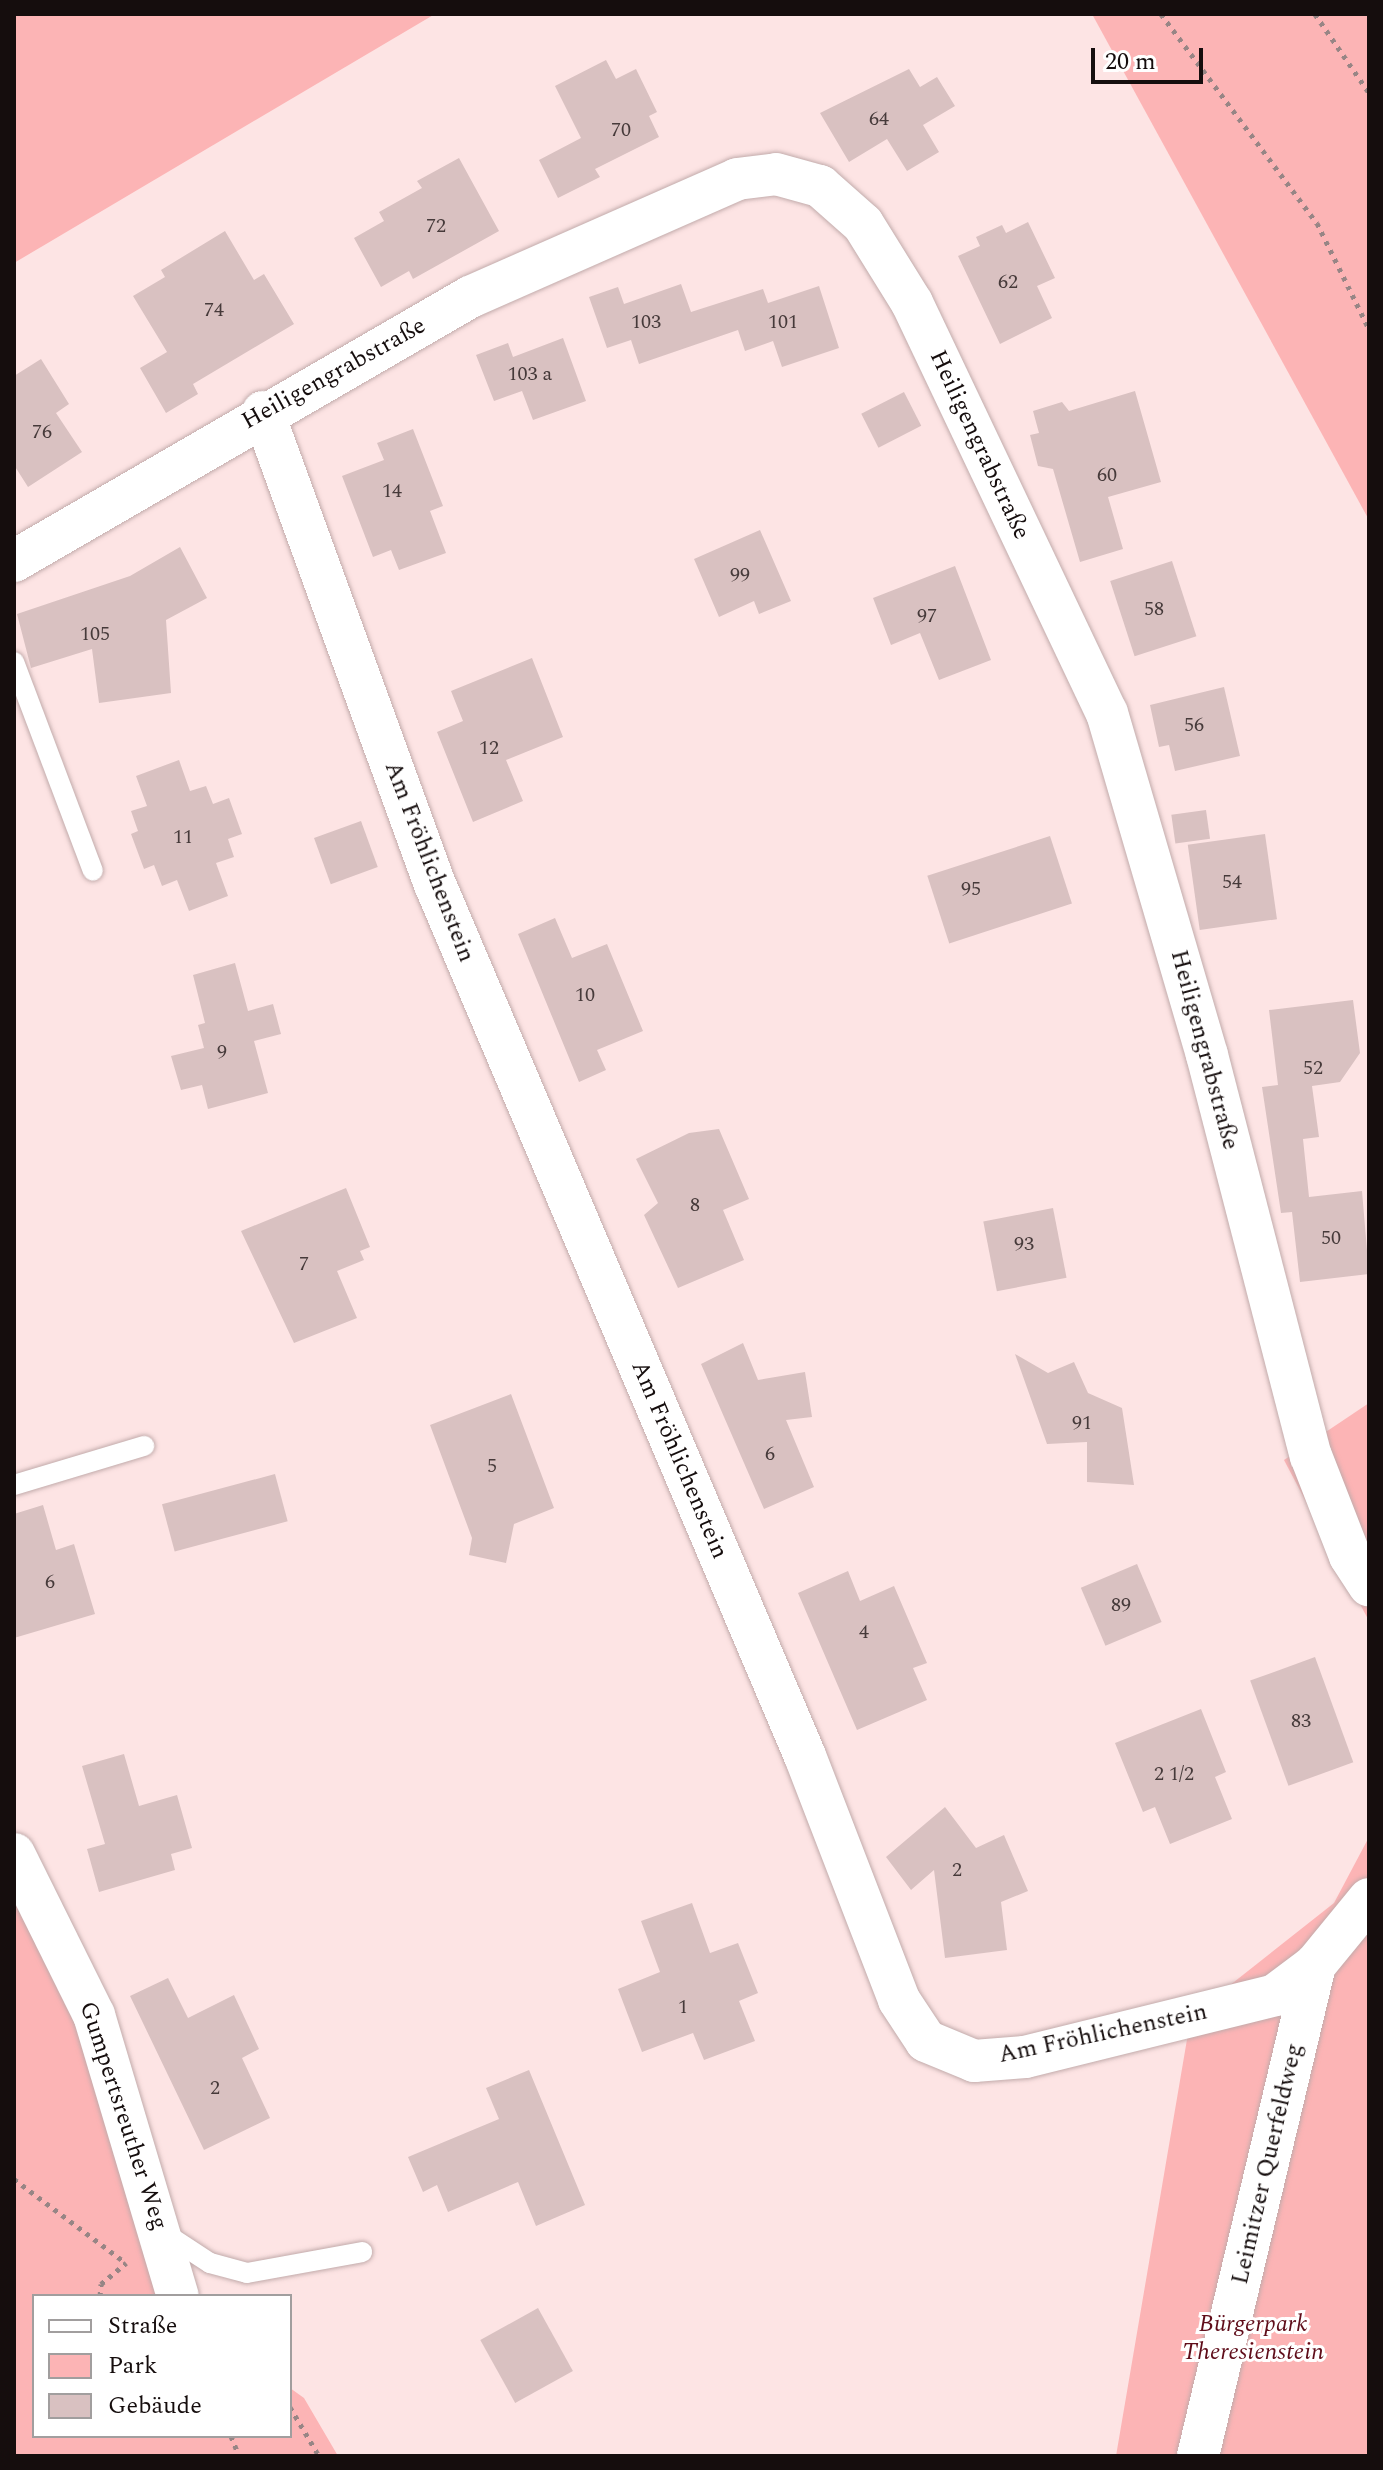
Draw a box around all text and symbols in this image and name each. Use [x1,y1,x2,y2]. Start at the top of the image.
scale bar [1095,32,1207,82]
text: 20 m [1105,44,1156,80]
house number: 64 [869,107,889,131]
house number: 70 [611,118,631,142]
house number: 72 [426,214,446,238]
house number: 62 [998,270,1018,294]
house number: 74 [204,298,224,322]
house number: 103 [631,310,661,334]
house number: 101 [768,310,798,334]
street label: Heiligengrabstraße [237,312,431,436]
street label: Heiligengrabstraße [923,346,1035,544]
house number: 103 a [508,362,552,386]
house number: 76 [32,420,52,444]
house number: 60 [1097,463,1117,487]
house number: 14 [382,479,402,503]
house number: 99 [730,563,750,587]
house number: 58 [1144,597,1164,621]
house number: 97 [917,604,937,628]
house number: 105 [80,622,110,646]
house number: 56 [1184,713,1204,737]
house number: 12 [479,736,499,760]
street label: Am Fröhlichenstein [377,758,481,966]
house number: 11 [173,825,193,849]
house number: 54 [1222,870,1242,894]
house number: 95 [961,877,981,901]
street label: Heiligengrabstraße [1163,947,1245,1153]
house number: 10 [575,983,595,1007]
house number: 9 [217,1040,227,1064]
house number: 52 [1303,1056,1323,1080]
house number: 8 [690,1193,700,1217]
house number: 50 [1321,1226,1341,1250]
house number: 93 [1014,1232,1034,1256]
house number: 7 [299,1252,309,1276]
street label: Am Fröhlichenstein [624,1357,734,1563]
house number: 91 [1072,1411,1092,1435]
house number: 6 [765,1442,775,1466]
house number: 5 [487,1454,497,1478]
house number: 6 [45,1570,55,1594]
house number: 89 [1111,1593,1131,1617]
house number: 4 [859,1620,869,1644]
house number: 83 [1291,1709,1311,1733]
house number: 2 1/2 [1154,1762,1194,1786]
house number: 2 [952,1858,962,1882]
house number: 1 [678,1995,688,2019]
street label: Gumpertsreuther Weg [72,1998,174,2234]
street label: Am Fröhlichenstein [996,1998,1210,2070]
street label: Leimitzer Querfeldweg [1226,2041,1310,2287]
house number: 2 [210,2076,220,2100]
legend [32,2294,292,2438]
text: Straße [108,2308,177,2344]
park label: Bürgerpark Theresienstein [1182,2311,1324,2367]
text: Park [108,2348,158,2384]
text: Gebäude [108,2388,202,2424]

